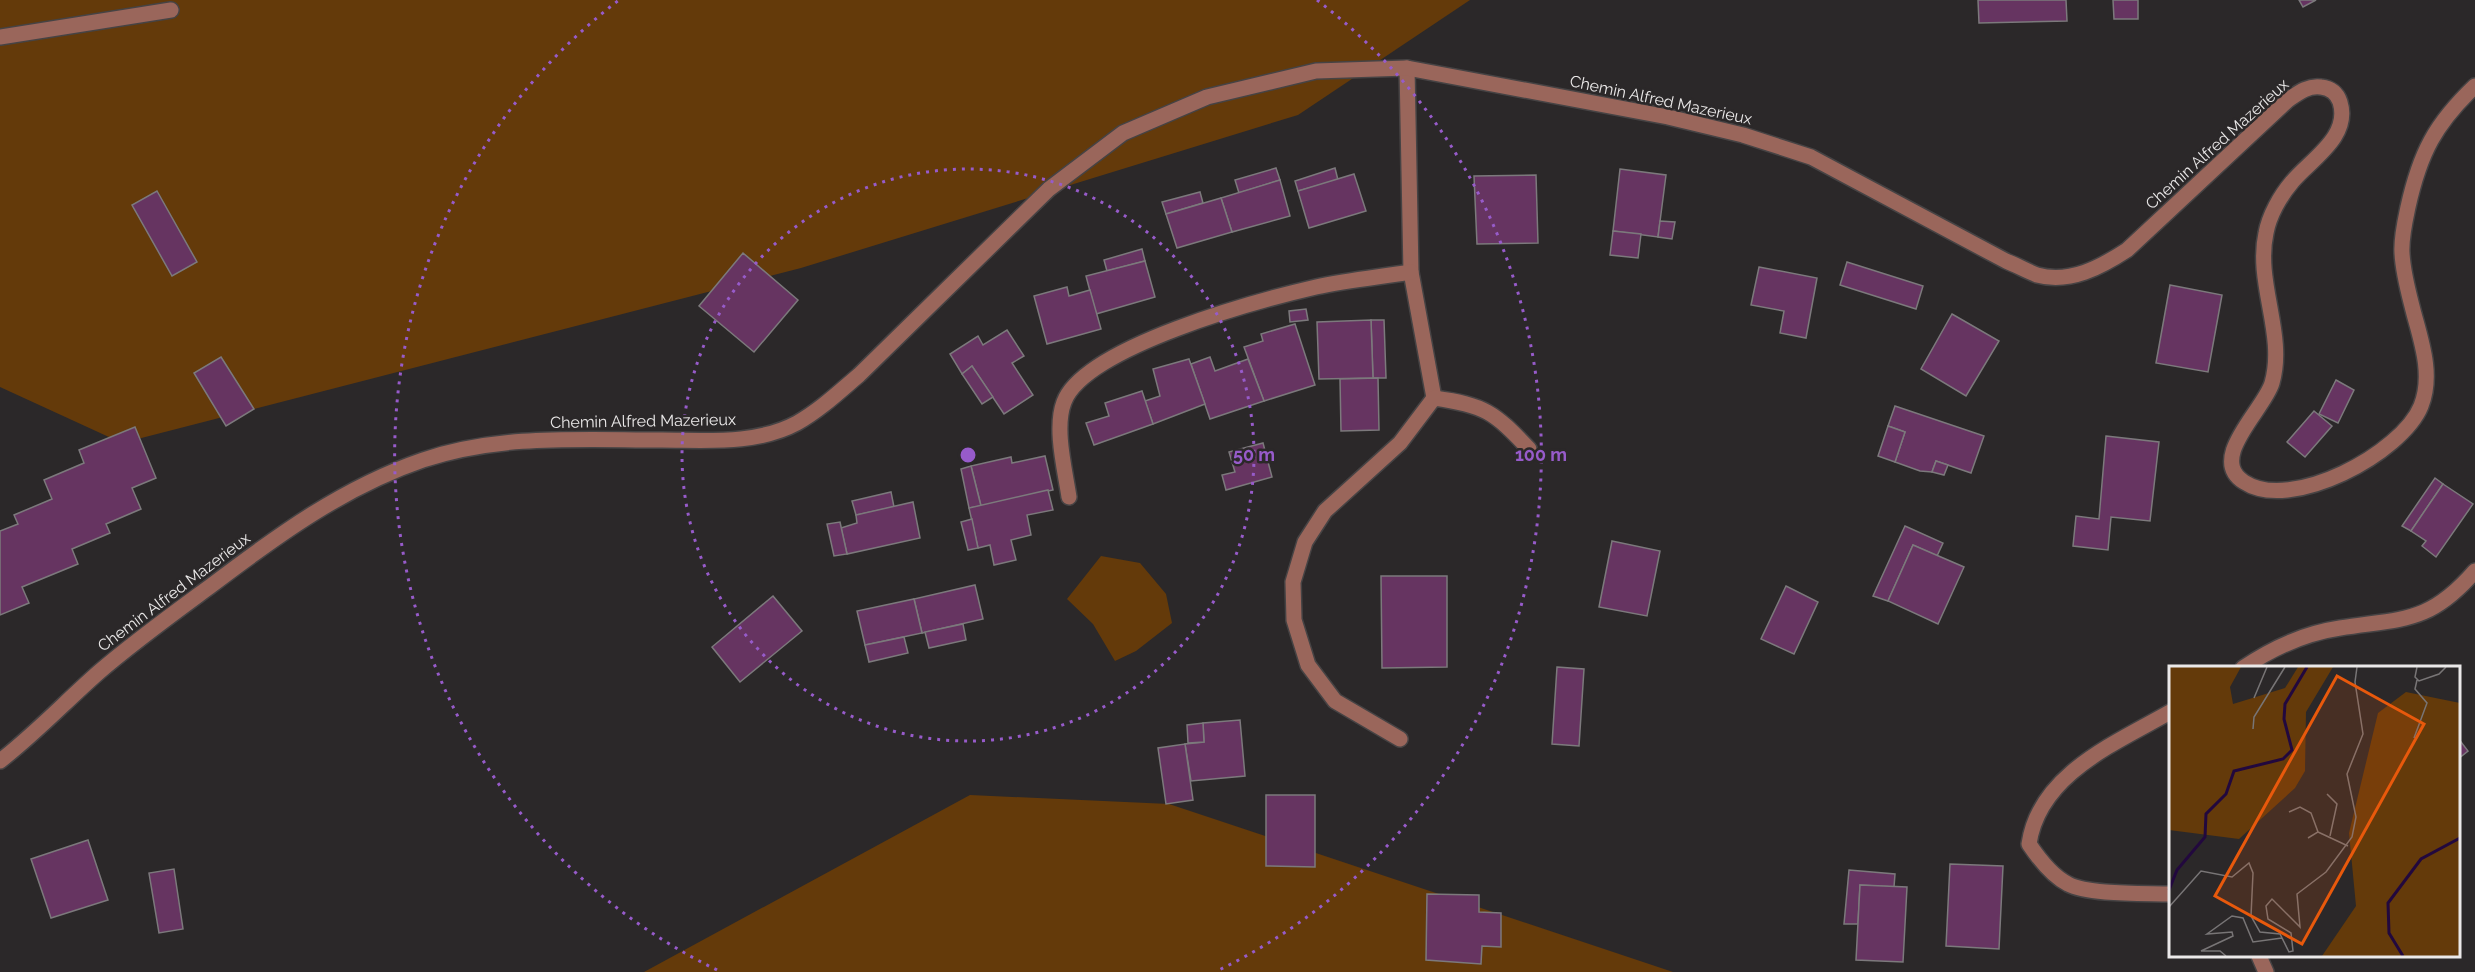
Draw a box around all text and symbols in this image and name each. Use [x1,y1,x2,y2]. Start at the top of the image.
street label: Chemin Alfred Mazerieux [1568,71,1754,129]
street label: Chemin Alfred Mazerieux [2142,75,2292,213]
street label: Chemin Alfred Mazerieux [550,410,736,432]
text: 50 m [1233,444,1275,465]
text: 100 m [1515,444,1567,465]
centre of rings [958,445,978,465]
street label: Chemin Alfred Mazerieux [94,528,254,656]
inset map [2169,666,2460,957]

